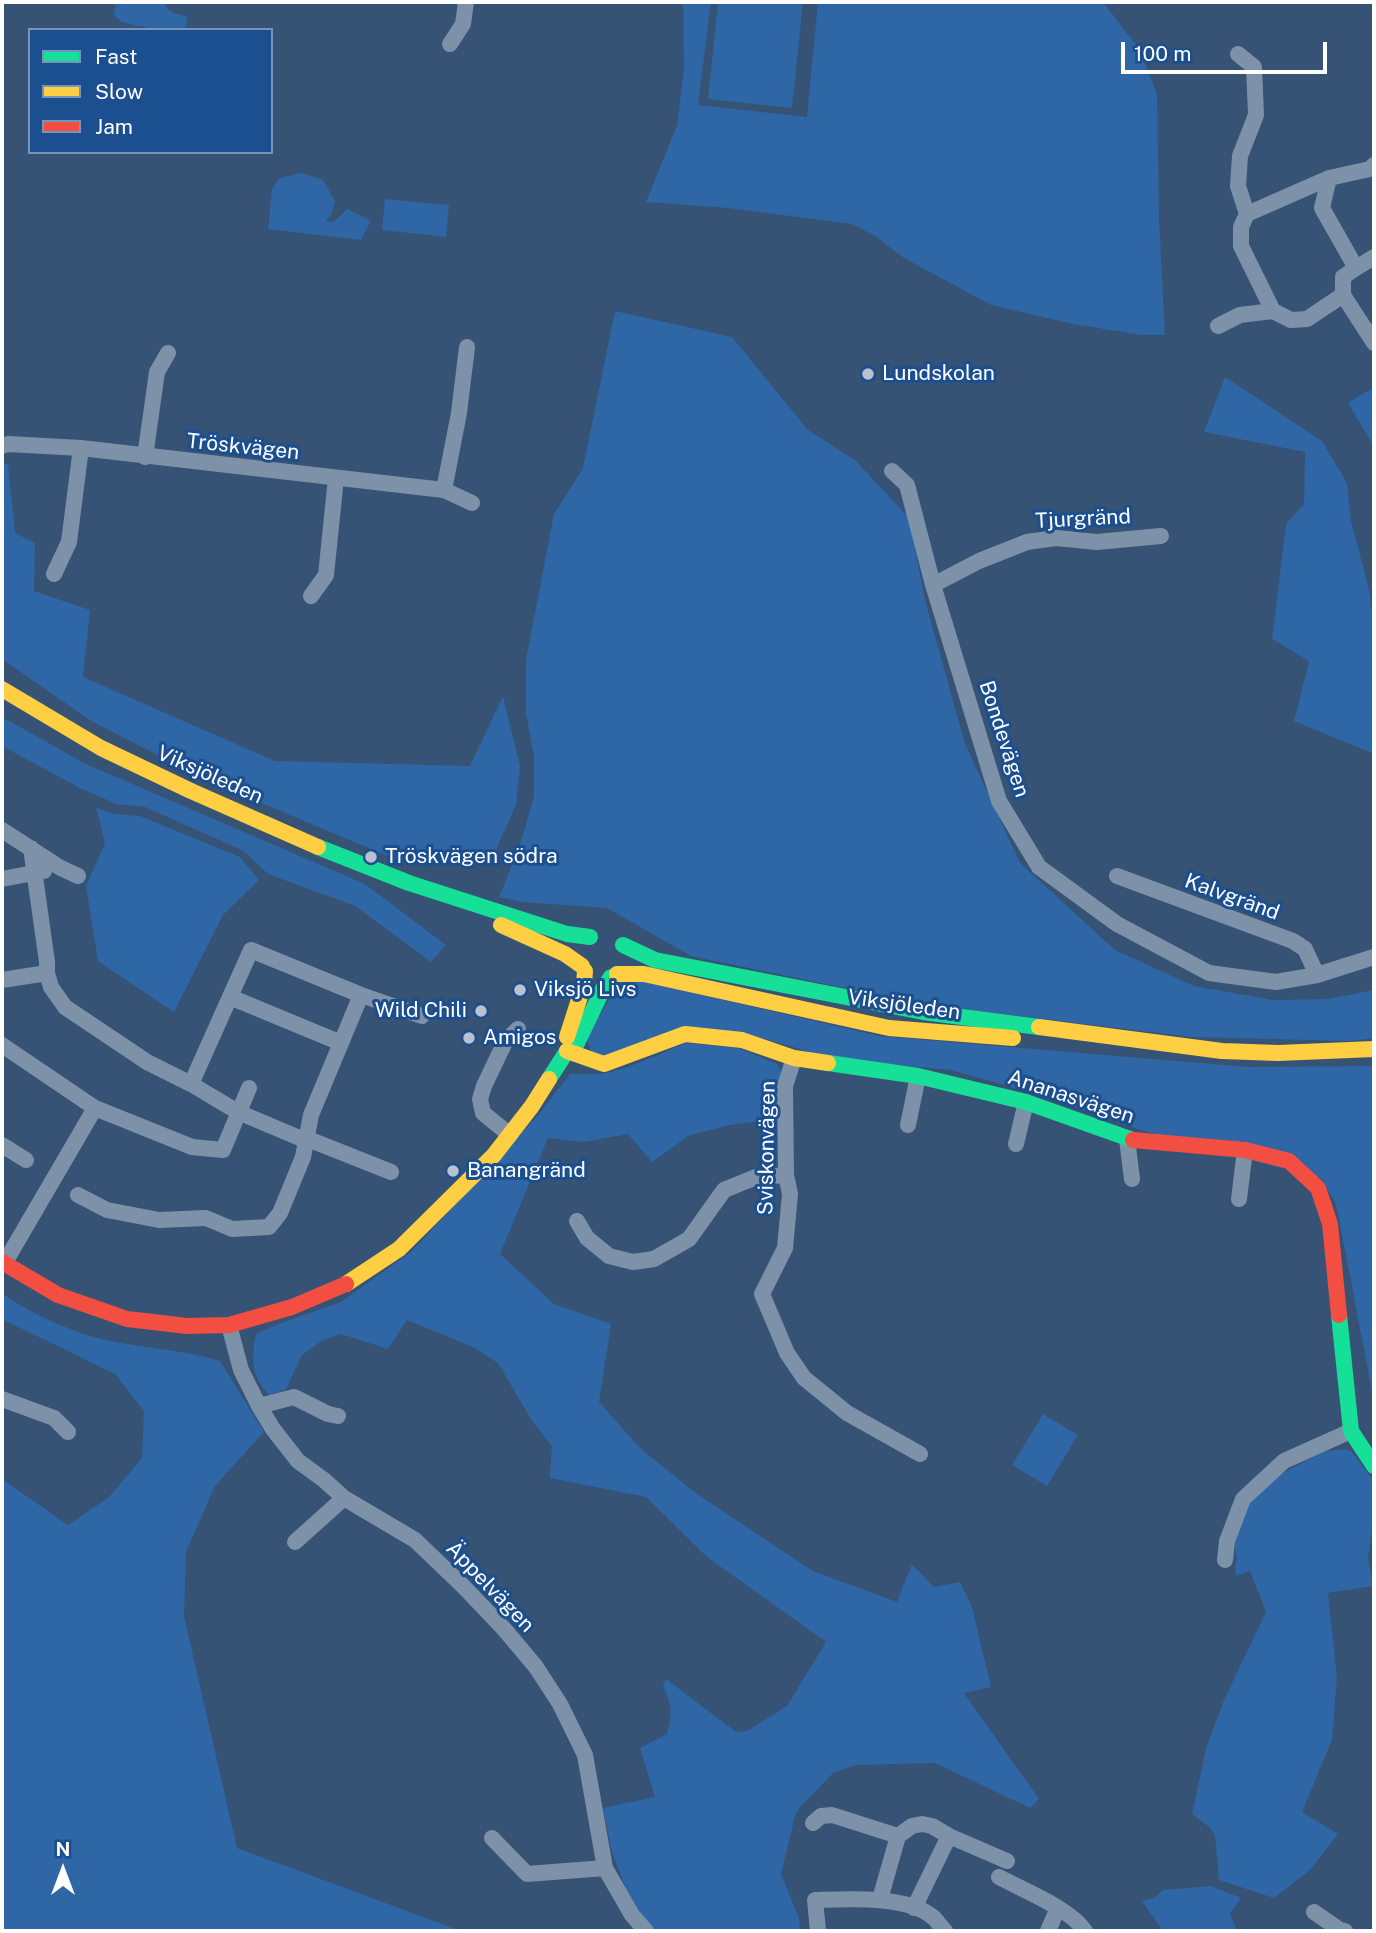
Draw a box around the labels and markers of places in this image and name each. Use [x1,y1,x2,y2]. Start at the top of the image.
place label: Lundskolan [882,361,995,387]
marker: Lundskolan [860,366,876,382]
place label: Tröskvägen södra [385,844,558,870]
marker: Tröskvägen södra [363,849,379,865]
place label: Viksjö Livs [534,977,636,1003]
marker: Viksjö Livs [512,982,528,998]
place label: Wild Chili [375,998,467,1024]
marker: Wild Chili [473,1003,489,1019]
place label: Amigos [483,1025,556,1051]
marker: Amigos [461,1030,477,1046]
place label: Banangränd [467,1158,586,1184]
marker: Banangränd [445,1163,461,1179]

